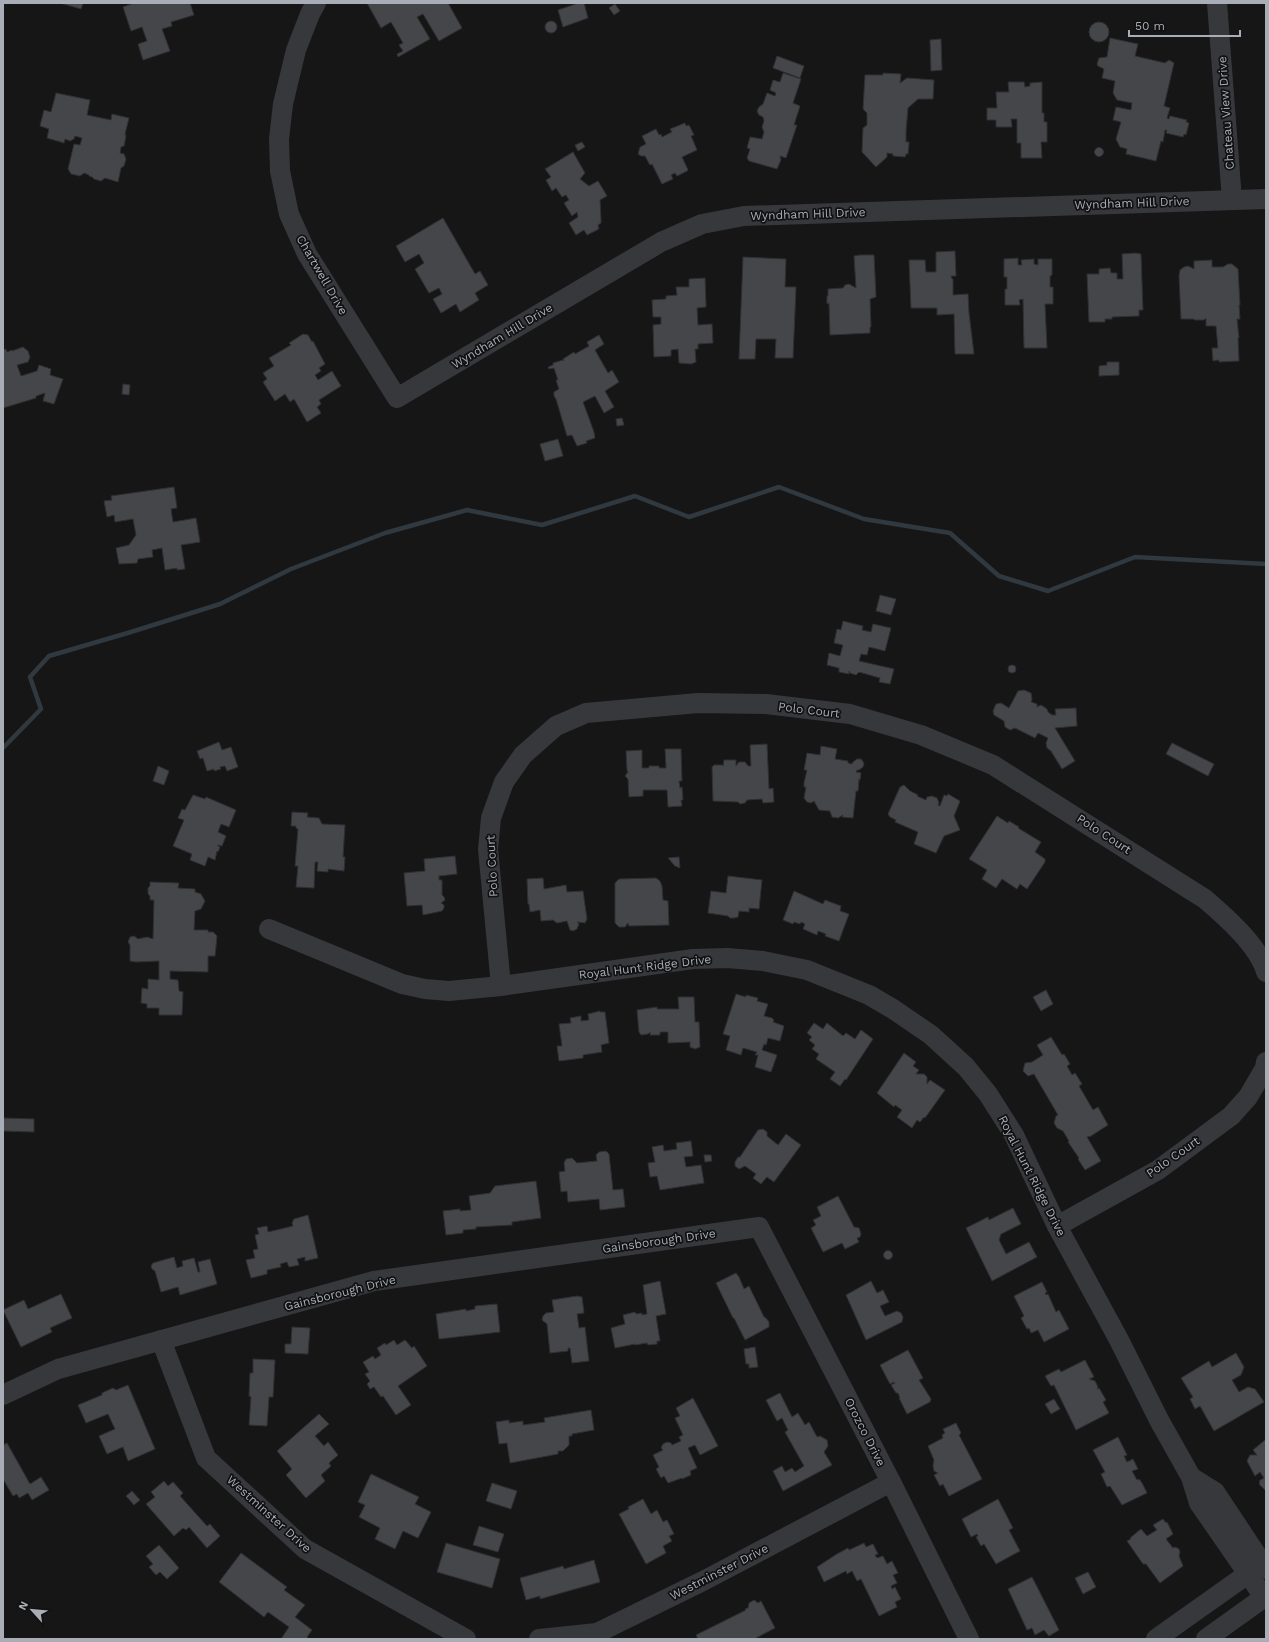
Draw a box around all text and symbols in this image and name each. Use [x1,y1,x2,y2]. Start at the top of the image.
scale bar [1129,12,1240,38]
text: 50 m [1135,19,1165,33]
street label: Chateau View Drive [1215,56,1237,170]
street label: Wyndham Hill Drive [1074,194,1190,212]
street label: Wyndham Hill Drive [750,205,866,223]
street label: Chartwell Drive [294,233,351,317]
street label: Wyndham Hill Drive [449,300,555,372]
street label: Polo Court [777,699,841,721]
street label: Polo Court [1074,811,1134,857]
street label: Polo Court [483,835,501,897]
street label: Royal Hunt Ridge Drive [578,952,712,982]
street label: Royal Hunt Ridge Drive [995,1113,1069,1239]
street label: Polo Court [1144,1134,1202,1180]
street label: Gainsborough Drive [601,1226,717,1256]
street label: Gainsborough Drive [283,1272,397,1314]
street label: Orozco Drive [842,1395,888,1469]
street label: Westminster Drive [224,1473,314,1555]
street label: Westminster Drive [668,1541,770,1603]
north arrow [12,1590,52,1630]
text: N [16,1599,31,1612]

